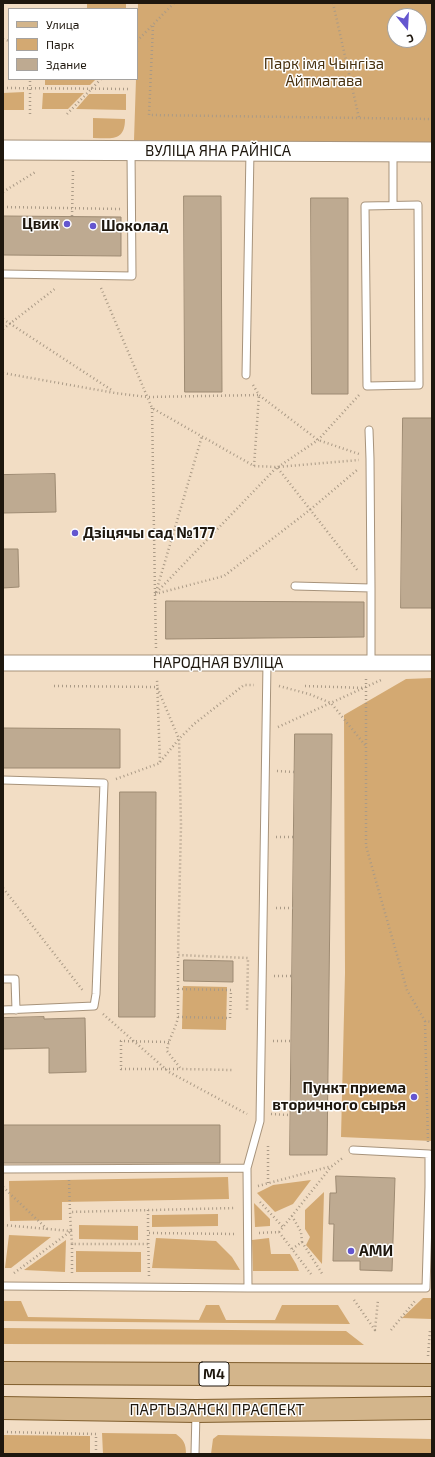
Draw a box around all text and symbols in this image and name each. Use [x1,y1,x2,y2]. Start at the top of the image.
legend [8,8,138,80]
north arrow [387,8,427,48]
text: Улица [46,17,79,31]
text: С [405,32,416,46]
text: Парк [46,37,74,51]
park label: Парк імя Чынгіза Айтматава [264,55,384,90]
text: Здание [46,57,87,71]
street label: ВУЛІЦА ЯНА РАЙНІСА [145,142,291,160]
place label: Цвик [22,215,59,233]
place label: Шоколад [101,217,169,235]
marker: Цвик [62,219,72,229]
marker: Шоколад [88,221,98,231]
place label: Дзіцячы сад №177 [83,524,215,542]
marker: Дзіцячы сад №177 [70,528,80,538]
street label: НАРОДНАЯ ВУЛІЦА [153,654,283,672]
place label: Пункт приема вторичного сырья [272,1079,406,1114]
marker: Пункт приема вторичного сырья [409,1092,419,1102]
place label: АМИ [359,1242,393,1260]
marker: АМИ [346,1246,356,1256]
road number: М4 [199,1362,229,1386]
street label: ПАРТЫЗАНСКІ ПРАСПЕКТ [130,1401,304,1419]

